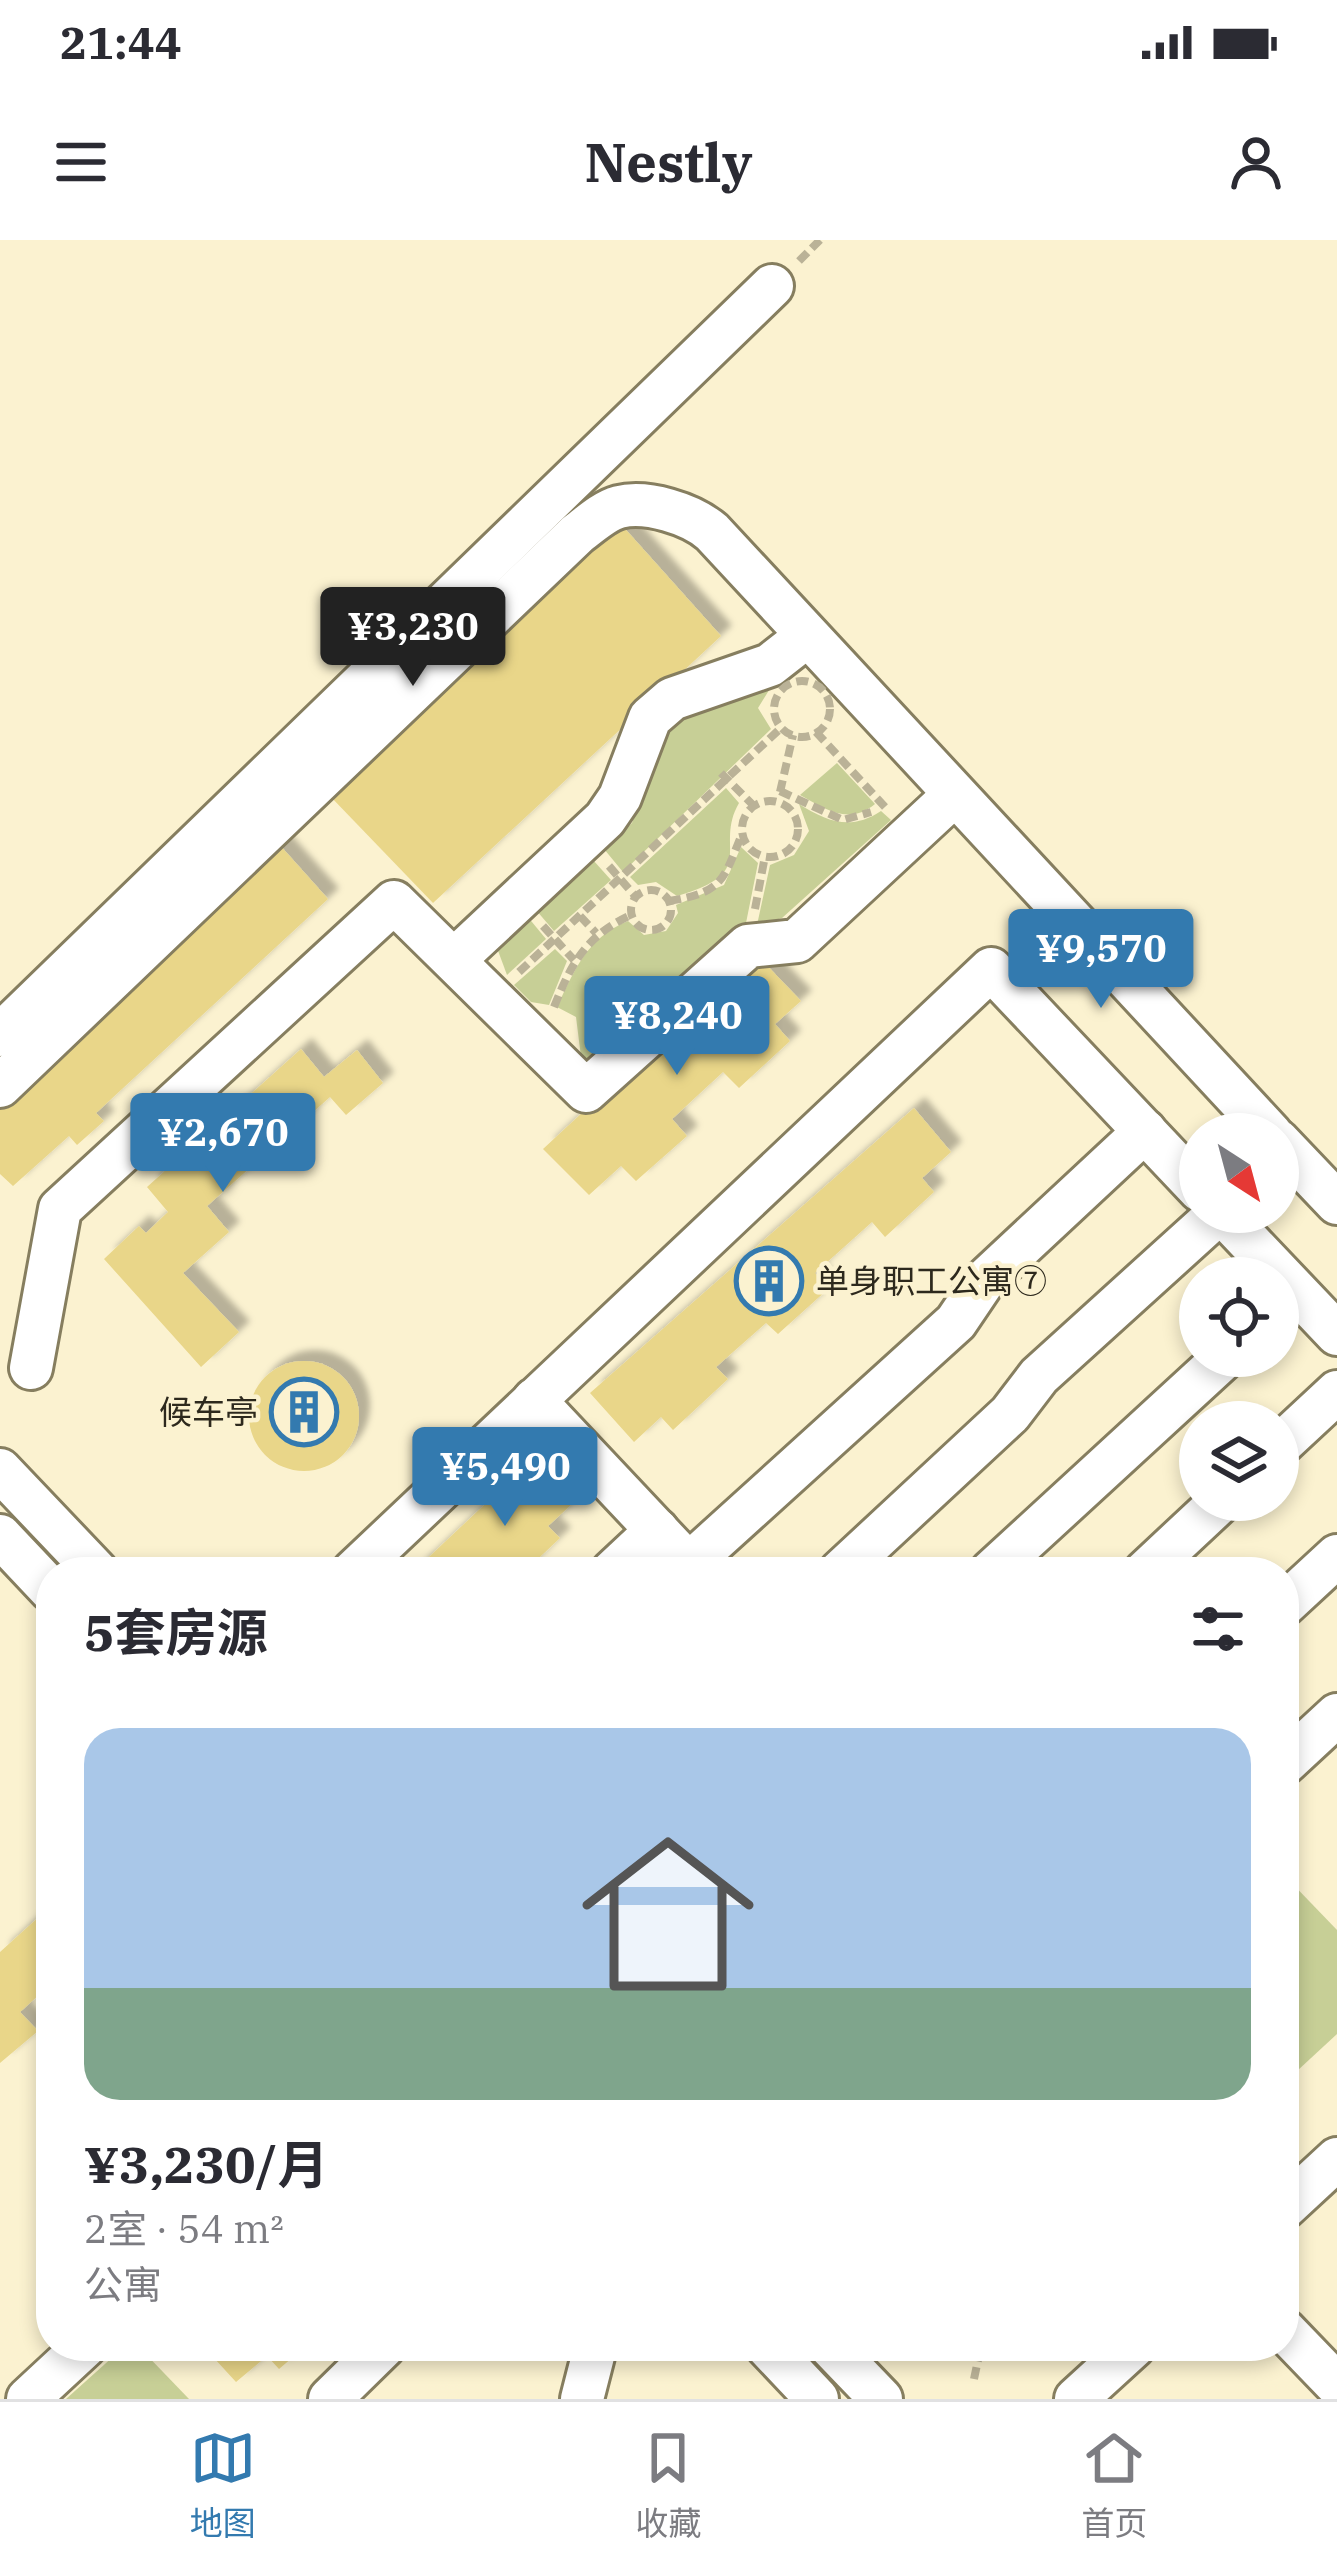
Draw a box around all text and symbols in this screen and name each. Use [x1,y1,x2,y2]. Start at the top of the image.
text: 21:44 [60,13,182,71]
text: Nestly [584,127,753,197]
icon: menu [48,129,114,195]
icon: person [1223,129,1289,195]
pin: ¥3,230 [315,587,511,689]
text: ¥3,230 [347,600,479,651]
pin: ¥9,570 [1003,909,1199,1011]
text: ¥9,570 [1035,922,1167,973]
pin: ¥8,240 [579,976,775,1078]
text: ¥8,240 [611,989,743,1040]
pin: ¥2,670 [125,1093,321,1195]
text: ¥2,670 [157,1106,289,1157]
north arrow [1179,1113,1299,1233]
map controls [1179,1113,1299,1521]
building icon: 单身职工公寓⑦ [734,1246,804,1316]
button: locate [1179,1257,1299,1377]
place label: 单身职工公寓⑦ [816,1259,1047,1302]
building icon: 候车亭 [269,1377,339,1447]
place label: 候车亭 [159,1390,258,1433]
button: layers [1179,1401,1299,1521]
pin: ¥5,490 [407,1427,603,1529]
text: ¥5,490 [439,1440,571,1491]
icon: filters [1185,1596,1251,1662]
text: 5套房源 [84,1599,268,1665]
icon: home [560,1806,776,2022]
text: ¥3,230/月 [84,2131,328,2197]
text: 2室 · 54 m² [84,2203,284,2254]
text: 公寓 [84,2259,162,2310]
tab: 地图 [190,2425,256,2545]
tab: 收藏 [635,2425,701,2545]
tab: 首页 [1081,2425,1147,2545]

